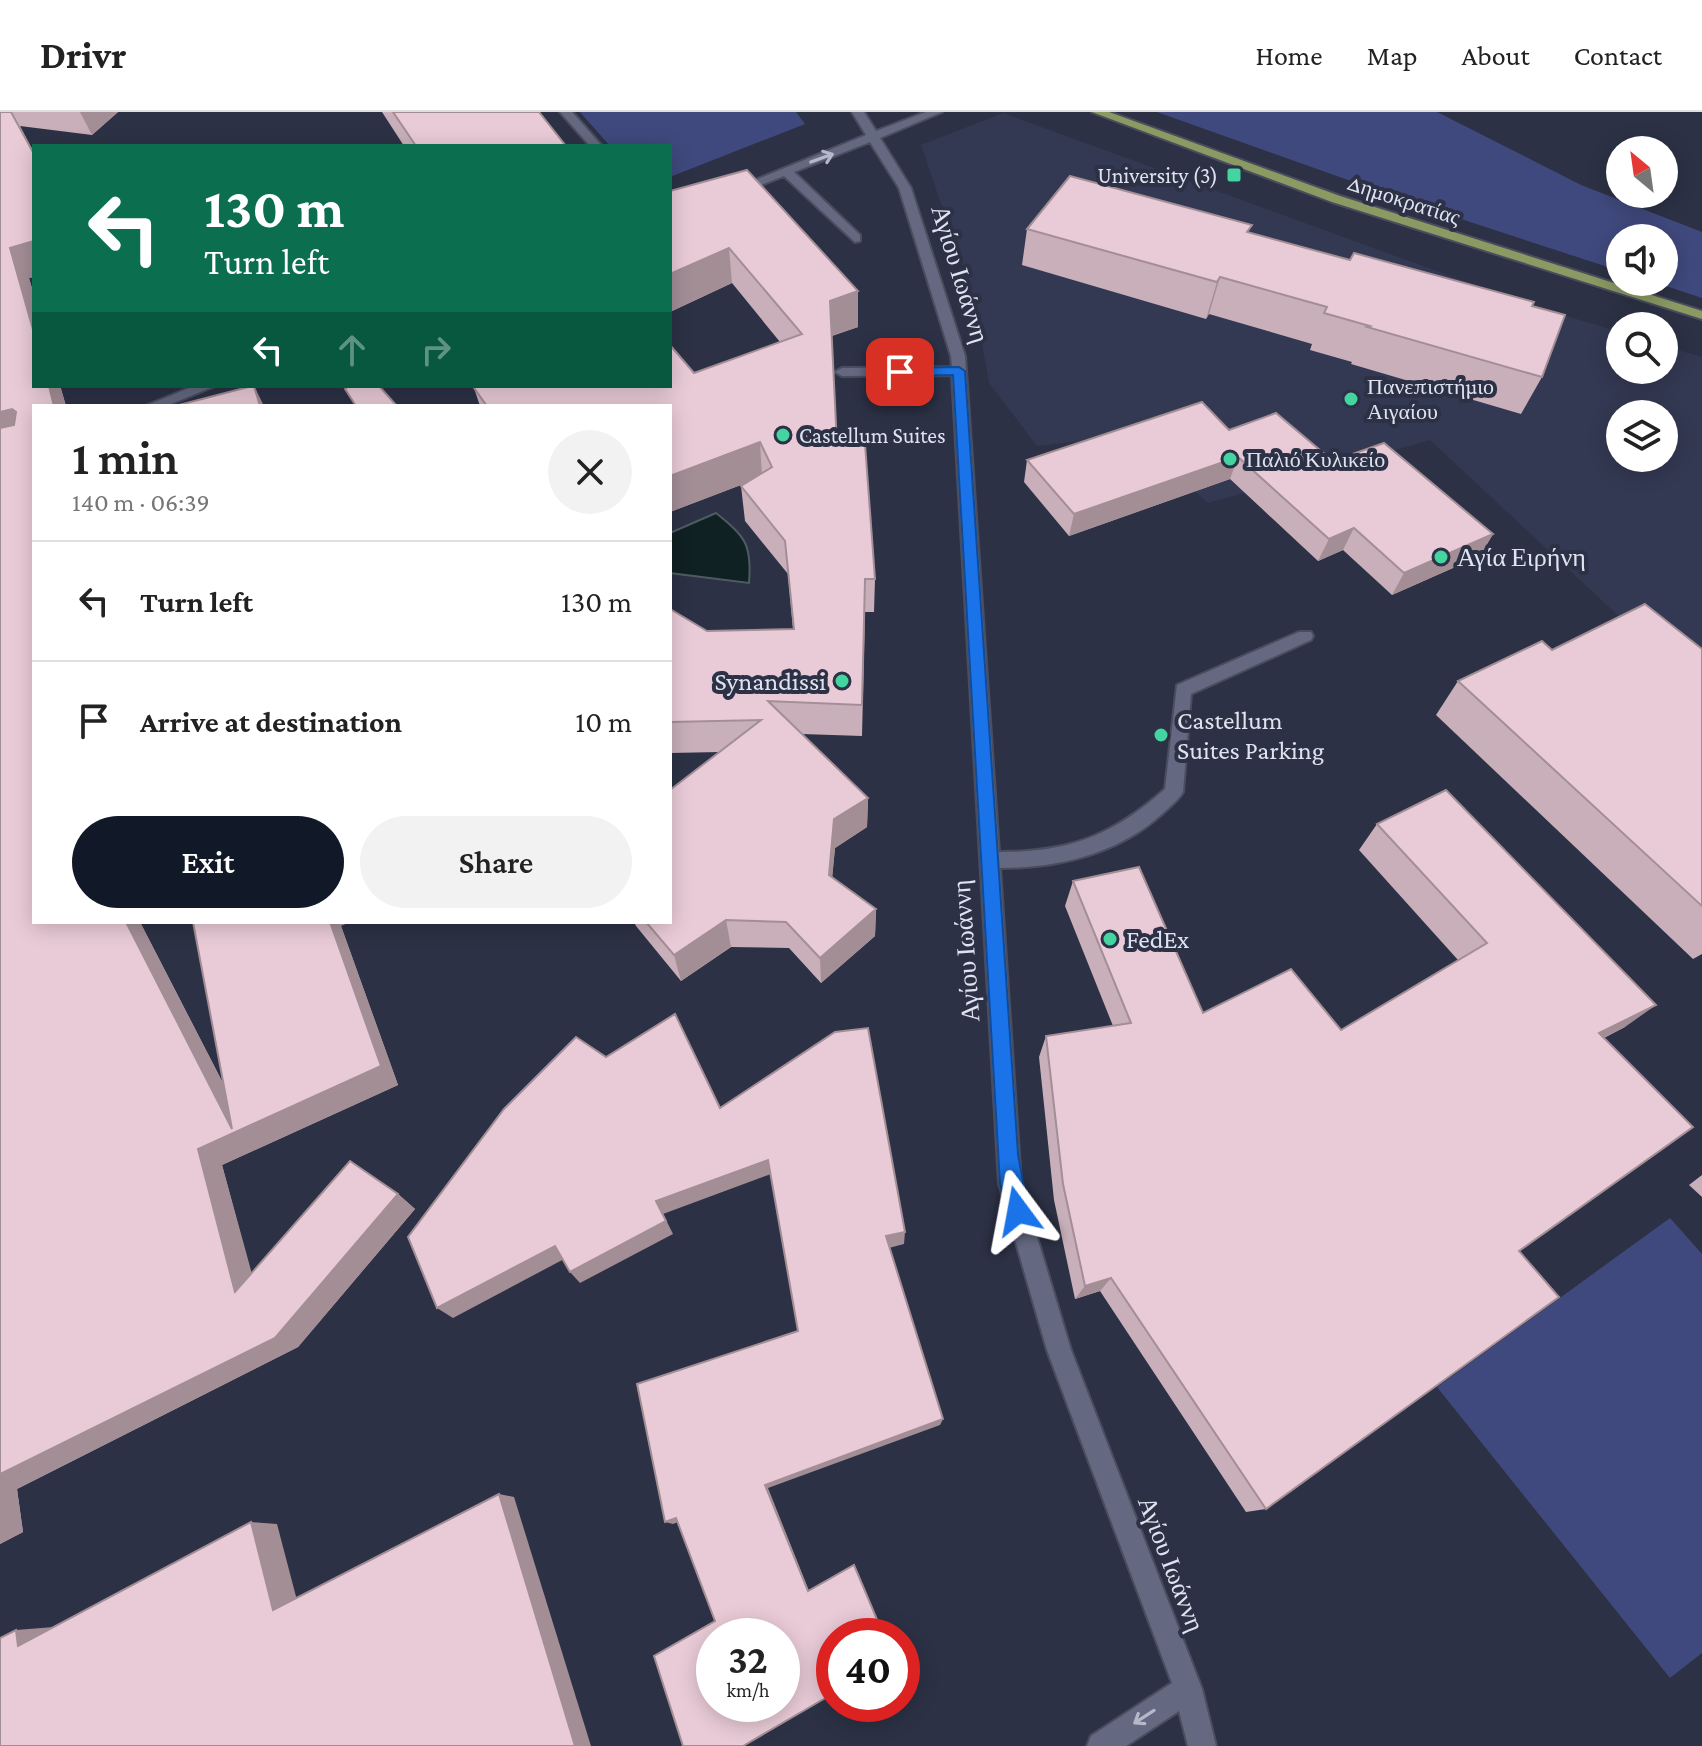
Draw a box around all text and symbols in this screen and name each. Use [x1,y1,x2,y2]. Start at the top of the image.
text: Drivr [40,34,126,76]
text: Home [1256,40,1323,71]
text: Map [1367,40,1418,71]
text: About [1462,40,1530,71]
text: Contact [1574,40,1662,71]
north arrow [1606,136,1678,208]
map controls [1606,136,1678,472]
one-way arrow [809,150,834,164]
place label: University (3) [1097,163,1218,189]
marker: University (3) [1225,166,1243,184]
street label: Δημοκρατίας [1345,170,1464,230]
icon: left [72,176,176,280]
text: 130 m [204,177,345,239]
street label: Αγίου Ιωάννη [925,202,995,346]
button: sound [1606,224,1678,296]
text: Turn left [204,242,329,282]
button: search [1606,312,1678,384]
icon: left [246,328,290,372]
icon: ahead [330,328,374,372]
icon: right [414,328,458,372]
pin [866,338,934,406]
icon: arrive [878,350,922,394]
place label: Πανεπιστήμιο Αιγαίου [1367,374,1494,424]
marker: Πανεπιστήμιο Αιγαίου [1342,390,1360,408]
button: layers [1606,400,1678,472]
place label: Castellum Suites [799,423,946,448]
marker: Castellum Suites [774,426,792,444]
button: close [548,430,632,514]
text: 1 min [72,431,179,484]
place label: Παλιό Κυλικείο [1246,447,1385,472]
marker: Παλιό Κυλικείο [1221,450,1239,468]
text: 140 m · 06:39 [72,488,210,517]
place label: Αγία Ειρήνη [1457,543,1586,572]
marker: Αγία Ειρήνη [1432,548,1450,566]
icon: left [72,579,116,623]
text: Turn left [140,585,253,618]
text: 130 m [561,585,632,618]
place label: Synandissi [714,667,826,696]
marker: Synandissi [833,672,851,690]
icon: arrive [72,699,116,743]
text: Arrive at destination [140,705,402,738]
text: 10 m [575,705,632,738]
place label: Castellum Suites Parking [1177,706,1325,765]
marker: Castellum Suites Parking [1152,726,1170,744]
button: Exit [72,816,344,908]
button: Share [360,816,632,908]
street label: Αγίου Ιωάννη [947,879,985,1023]
place label: FedEx [1126,925,1189,954]
marker: FedEx [1101,930,1119,948]
position arrow [976,1169,1060,1253]
street label: Αγίου Ιωάννη [1132,1492,1210,1636]
speed limit sign: 40 [816,1618,920,1722]
text: 32 [728,1637,768,1682]
text: km/h [726,1679,770,1701]
one-way arrow [1134,1709,1156,1726]

